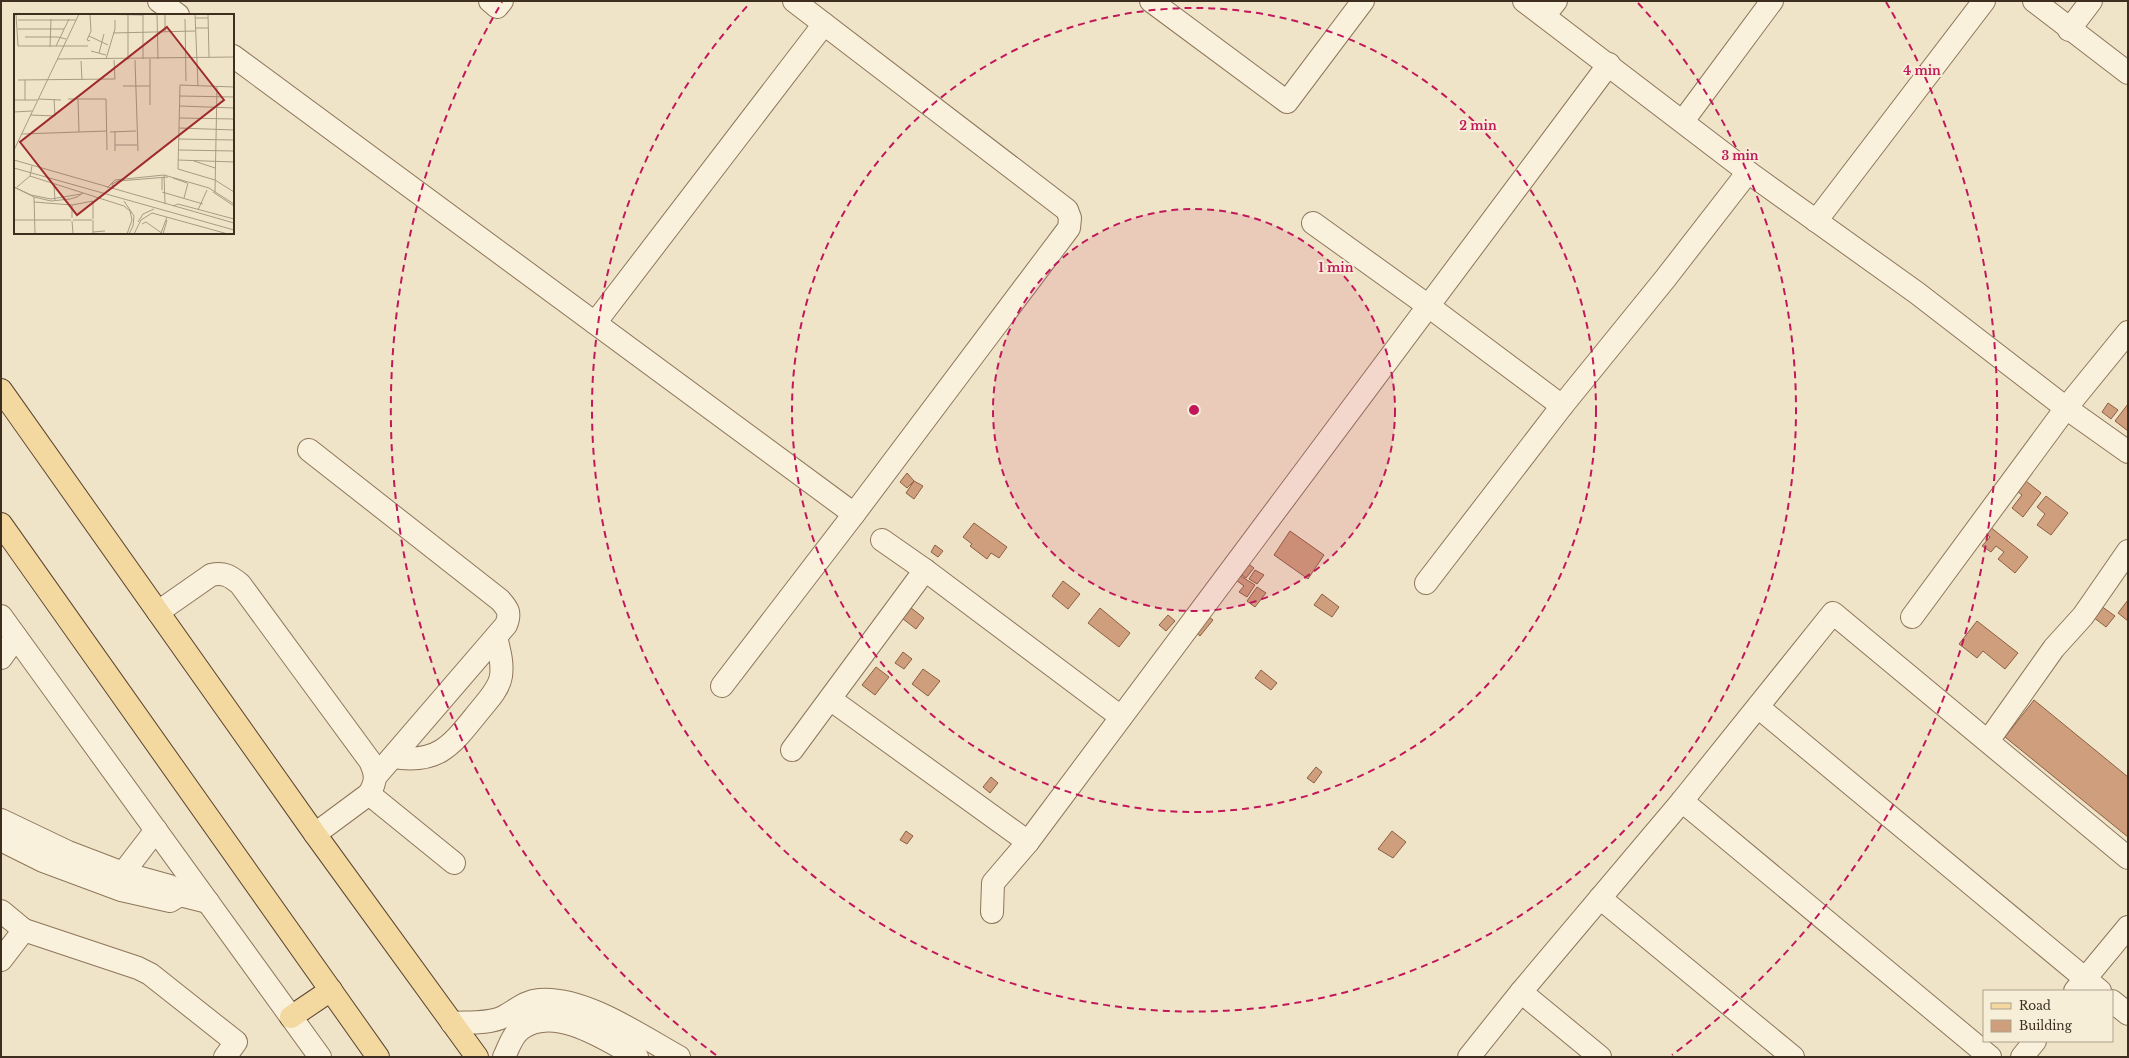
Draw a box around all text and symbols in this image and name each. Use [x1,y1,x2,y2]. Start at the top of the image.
inset map [14,14,234,234]
text: 4 min [1903,63,1941,78]
text: 2 min [1459,118,1497,133]
text: 3 min [1721,148,1759,163]
text: 1 min [1319,260,1354,275]
centre of rings [1187,403,1201,417]
legend [1983,990,2113,1042]
text: Road [2019,998,2051,1013]
text: Building [2019,1018,2073,1033]

